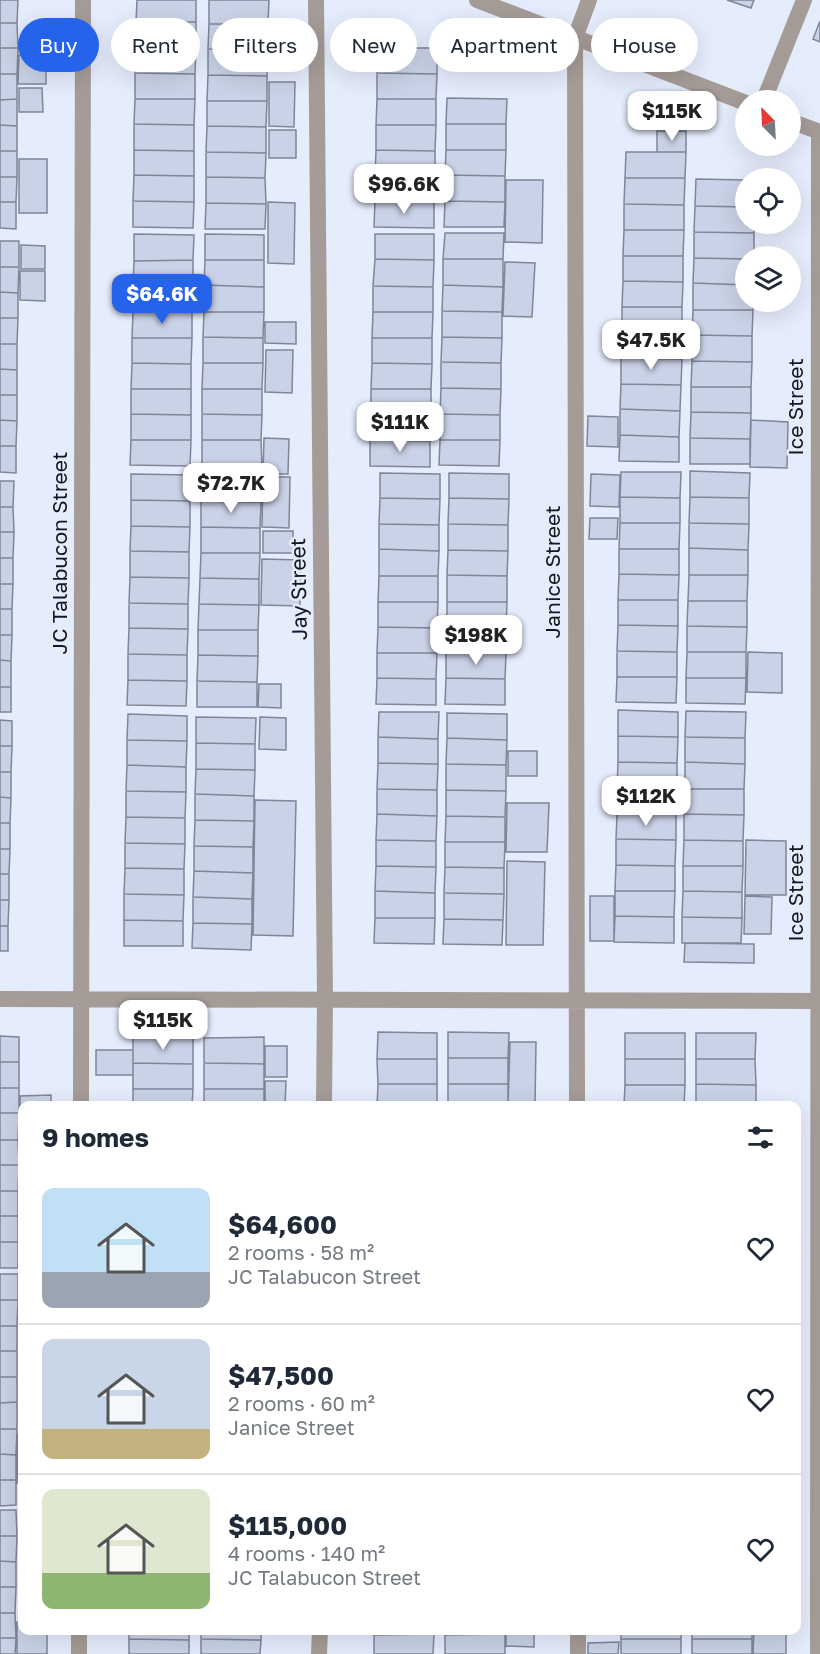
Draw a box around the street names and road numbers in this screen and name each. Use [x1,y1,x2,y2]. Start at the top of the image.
street label: Ice Street [782,358,808,456]
street label: JC Talabucon Street [46,452,72,654]
street label: Janice Street [539,505,565,639]
street label: Jay Street [284,538,312,640]
street label: Ice Street [782,844,808,942]

